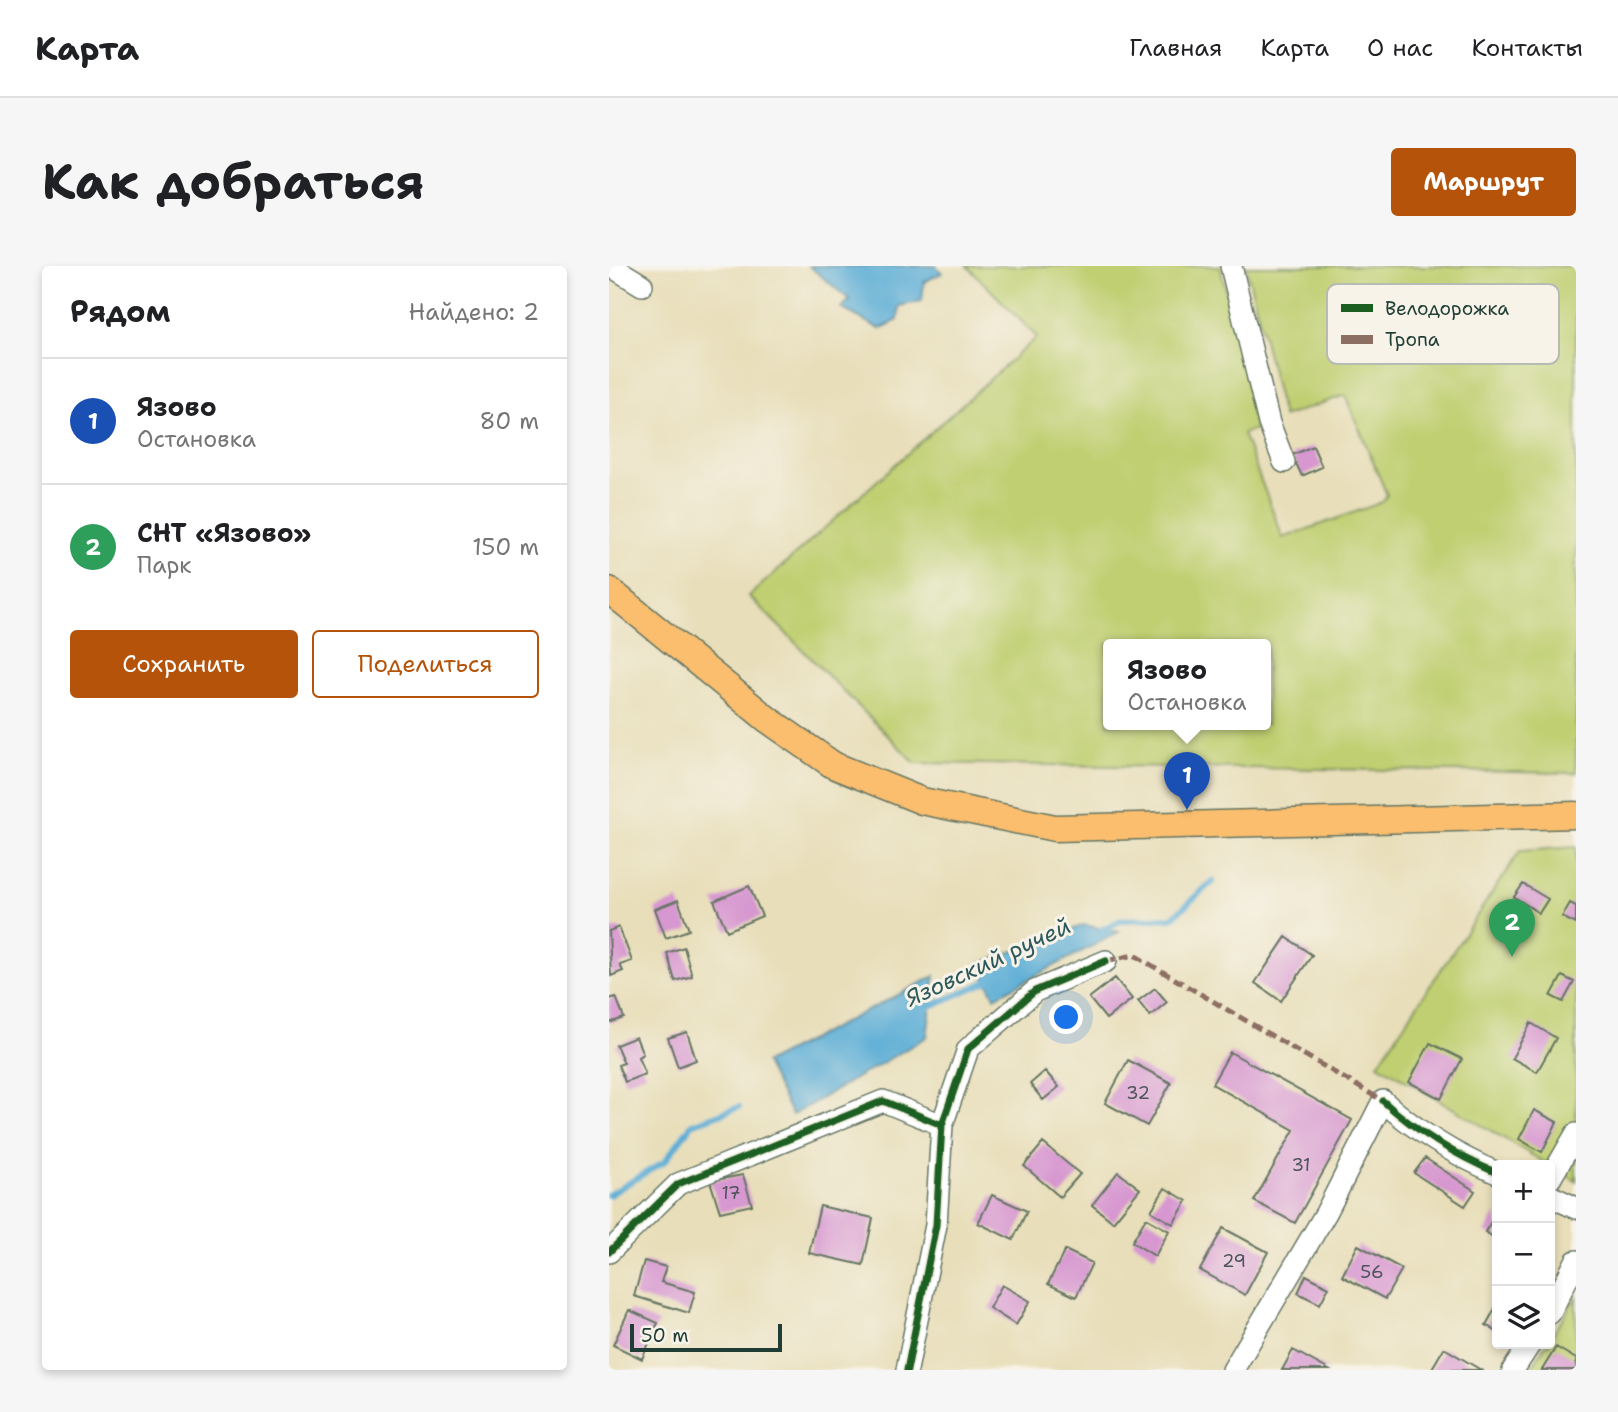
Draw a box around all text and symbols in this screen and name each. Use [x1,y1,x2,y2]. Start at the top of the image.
text: Карта [35,26,139,71]
text: Главная [1129,32,1222,64]
text: Карта [1260,32,1329,64]
text: О нас [1367,32,1433,64]
text: Контакты [1471,32,1583,64]
button: Маршрут [1391,148,1576,216]
text: Как добраться [42,149,424,215]
legend [1327,284,1559,364]
text: Рядом [70,291,170,332]
text: Велодорожка [1385,296,1509,321]
text: Найдено: 2 [409,297,539,327]
text: Тропа [1385,327,1440,352]
text: Язово [137,389,217,424]
text: 1 [88,406,98,436]
text: 80 m [480,406,539,436]
text: Остановка [137,424,256,454]
text: СНТ «Язово» [137,515,311,550]
text: 2 [85,532,101,562]
text: 150 m [472,532,539,562]
text: Парк [137,550,192,580]
button: Сохранить [70,630,298,698]
button: Поделиться [312,630,539,698]
popup [1103,639,1271,730]
text: Язово [1127,652,1207,687]
text: Остановка [1127,687,1247,717]
pin: 1 [1164,752,1210,810]
pin: 2 [1489,899,1535,957]
water label: Язовский ручей [900,911,1075,1014]
your location [1049,1000,1083,1034]
house number: 32 [1126,1081,1150,1105]
house number: 31 [1291,1153,1311,1177]
map controls [1492,1160,1555,1349]
button: + [1492,1160,1555,1223]
house number: 17 [721,1181,741,1205]
button: − [1492,1223,1555,1286]
house number: 29 [1222,1249,1246,1273]
house number: 56 [1360,1260,1384,1284]
button: layers [1492,1286,1555,1349]
scale bar [630,1321,782,1353]
text: 50 m [641,1323,689,1348]

